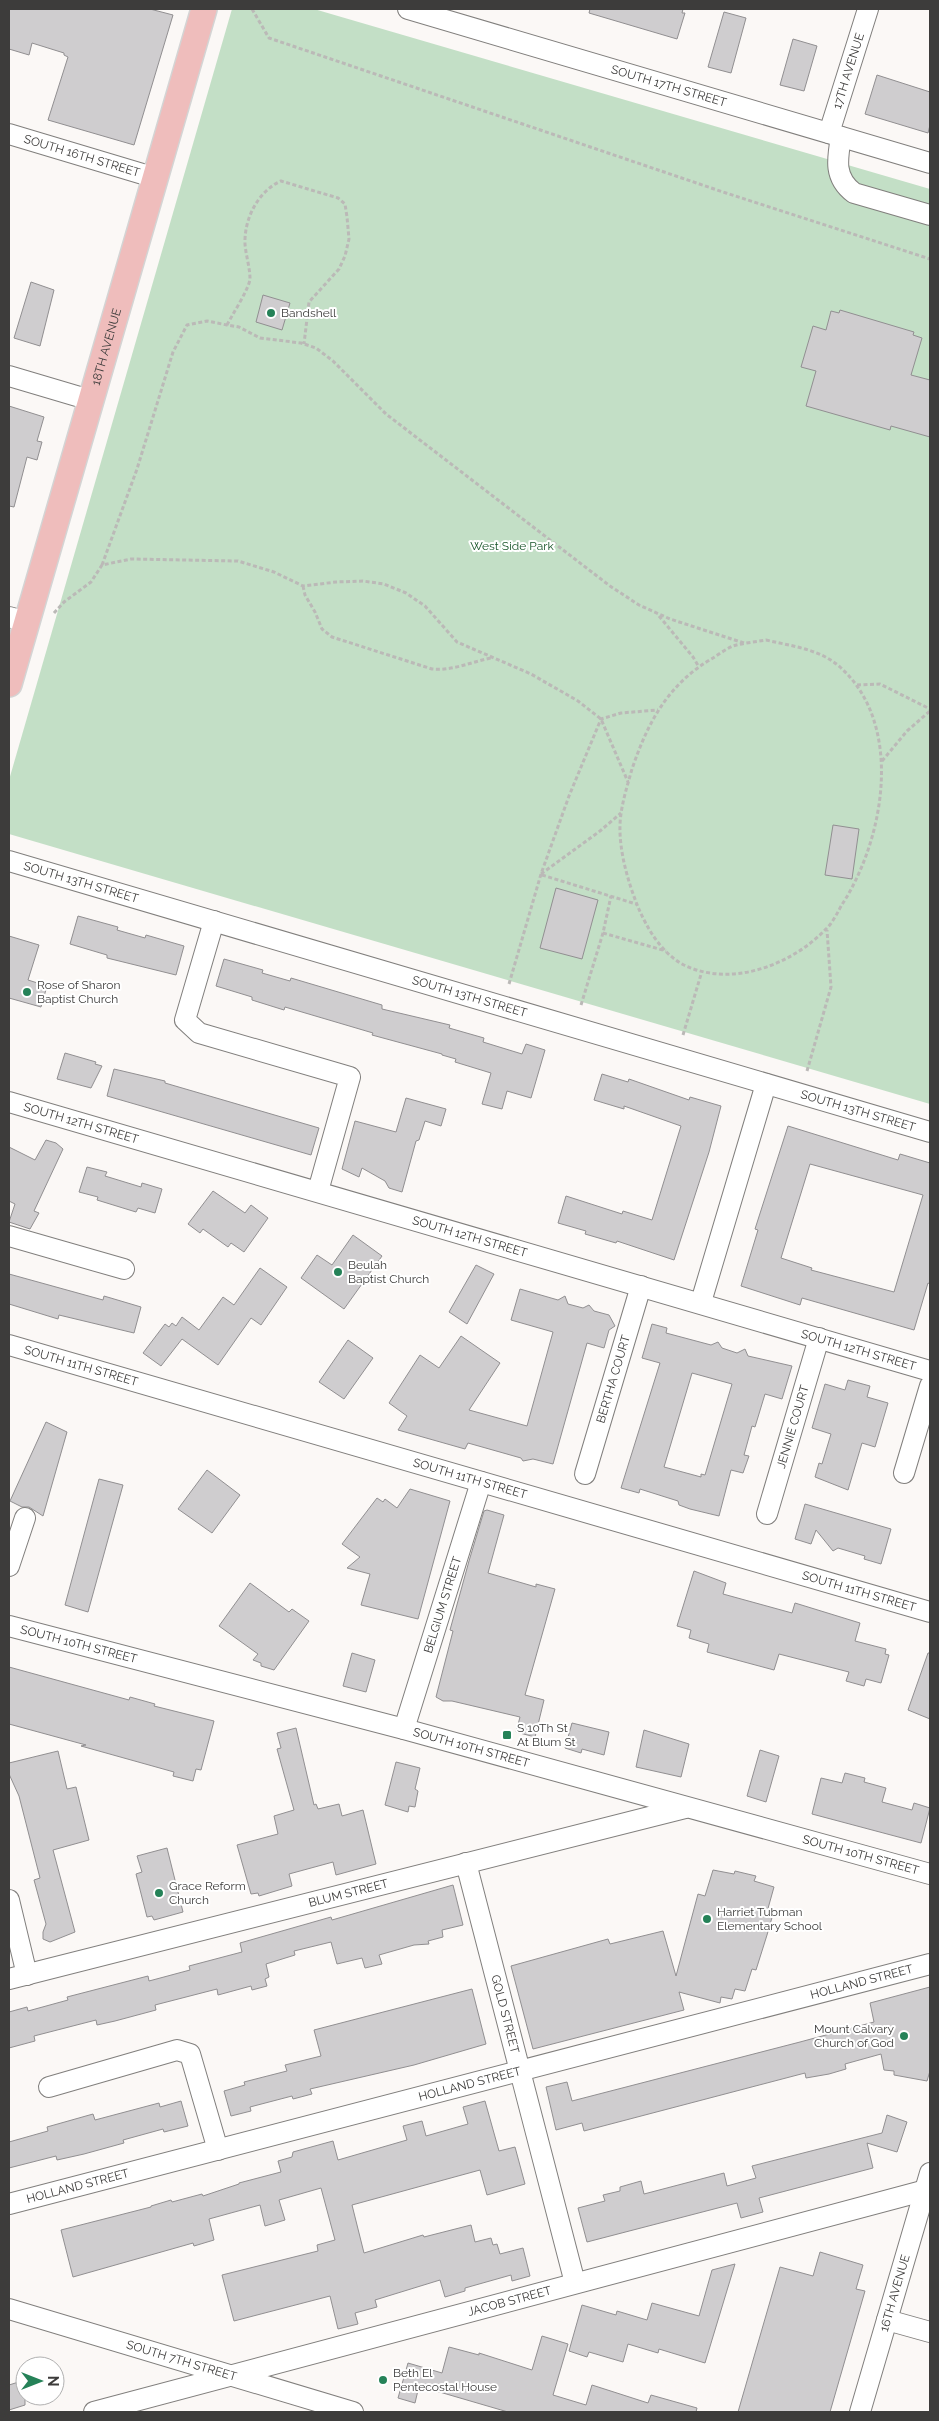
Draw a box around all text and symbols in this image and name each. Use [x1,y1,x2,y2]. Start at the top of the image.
street label: 17TH AVENUE [830,31,867,111]
street label: SOUTH 17TH STREET [610,62,729,110]
street label: SOUTH 16TH STREET [22,132,142,180]
place label: Bandshell [281,306,337,320]
street label: 18TH AVENUE [89,307,124,387]
marker: Bandshell [265,307,277,319]
park label: West Side Park [470,539,554,553]
street label: SOUTH 13TH STREET [22,859,141,906]
street label: SOUTH 13TH STREET [410,973,529,1020]
place label: Rose of Sharon Baptist Church [37,978,120,1006]
marker: Rose of Sharon Baptist Church [21,986,33,998]
street label: SOUTH 13TH STREET [799,1087,918,1135]
street label: SOUTH 12TH STREET [22,1100,141,1147]
street label: SOUTH 12TH STREET [411,1213,529,1260]
place label: Beulah Baptist Church [348,1258,429,1286]
marker: Beulah Baptist Church [332,1266,344,1278]
street label: SOUTH 12TH STREET [799,1327,918,1374]
street label: BERTHA COURT [594,1333,633,1425]
street label: SOUTH 11TH STREET [22,1343,140,1389]
street label: JENNIE COURT [774,1383,812,1470]
street label: SOUTH 11TH STREET [411,1456,529,1502]
street label: BELGIUM STREET [421,1554,465,1655]
street label: SOUTH 11TH STREET [800,1568,918,1615]
street label: SOUTH 10TH STREET [19,1622,139,1666]
place label: S 10Th St At Blum St [517,1721,576,1749]
street label: SOUTH 10TH STREET [412,1725,532,1770]
marker: S 10Th St At Blum St [501,1729,513,1741]
street label: SOUTH 10TH STREET [801,1832,921,1878]
street label: BLUM STREET [307,1876,390,1910]
place label: Grace Reform Church [169,1879,246,1907]
marker: Grace Reform Church [153,1887,165,1899]
place label: Harriet Tubman Elementary School [717,1905,823,1933]
marker: Harriet Tubman Elementary School [701,1913,713,1925]
street label: HOLLAND STREET [809,1962,915,2002]
street label: GOLD STREET [488,1973,522,2055]
place label: Mount Calvary Church of God [814,2022,894,2050]
marker: Mount Calvary Church of God [898,2030,910,2042]
street label: HOLLAND STREET [417,2064,523,2104]
street label: HOLLAND STREET [25,2166,131,2206]
street label: 16TH AVENUE [877,2253,913,2333]
street label: JACOB STREET [466,2283,553,2319]
street label: SOUTH 7TH STREET [125,2337,239,2384]
north arrow [15,2356,65,2406]
place label: Beth El Pentecostal House [393,2366,497,2394]
marker: Beth El Pentecostal House [377,2374,389,2386]
text: N [45,2376,61,2386]

